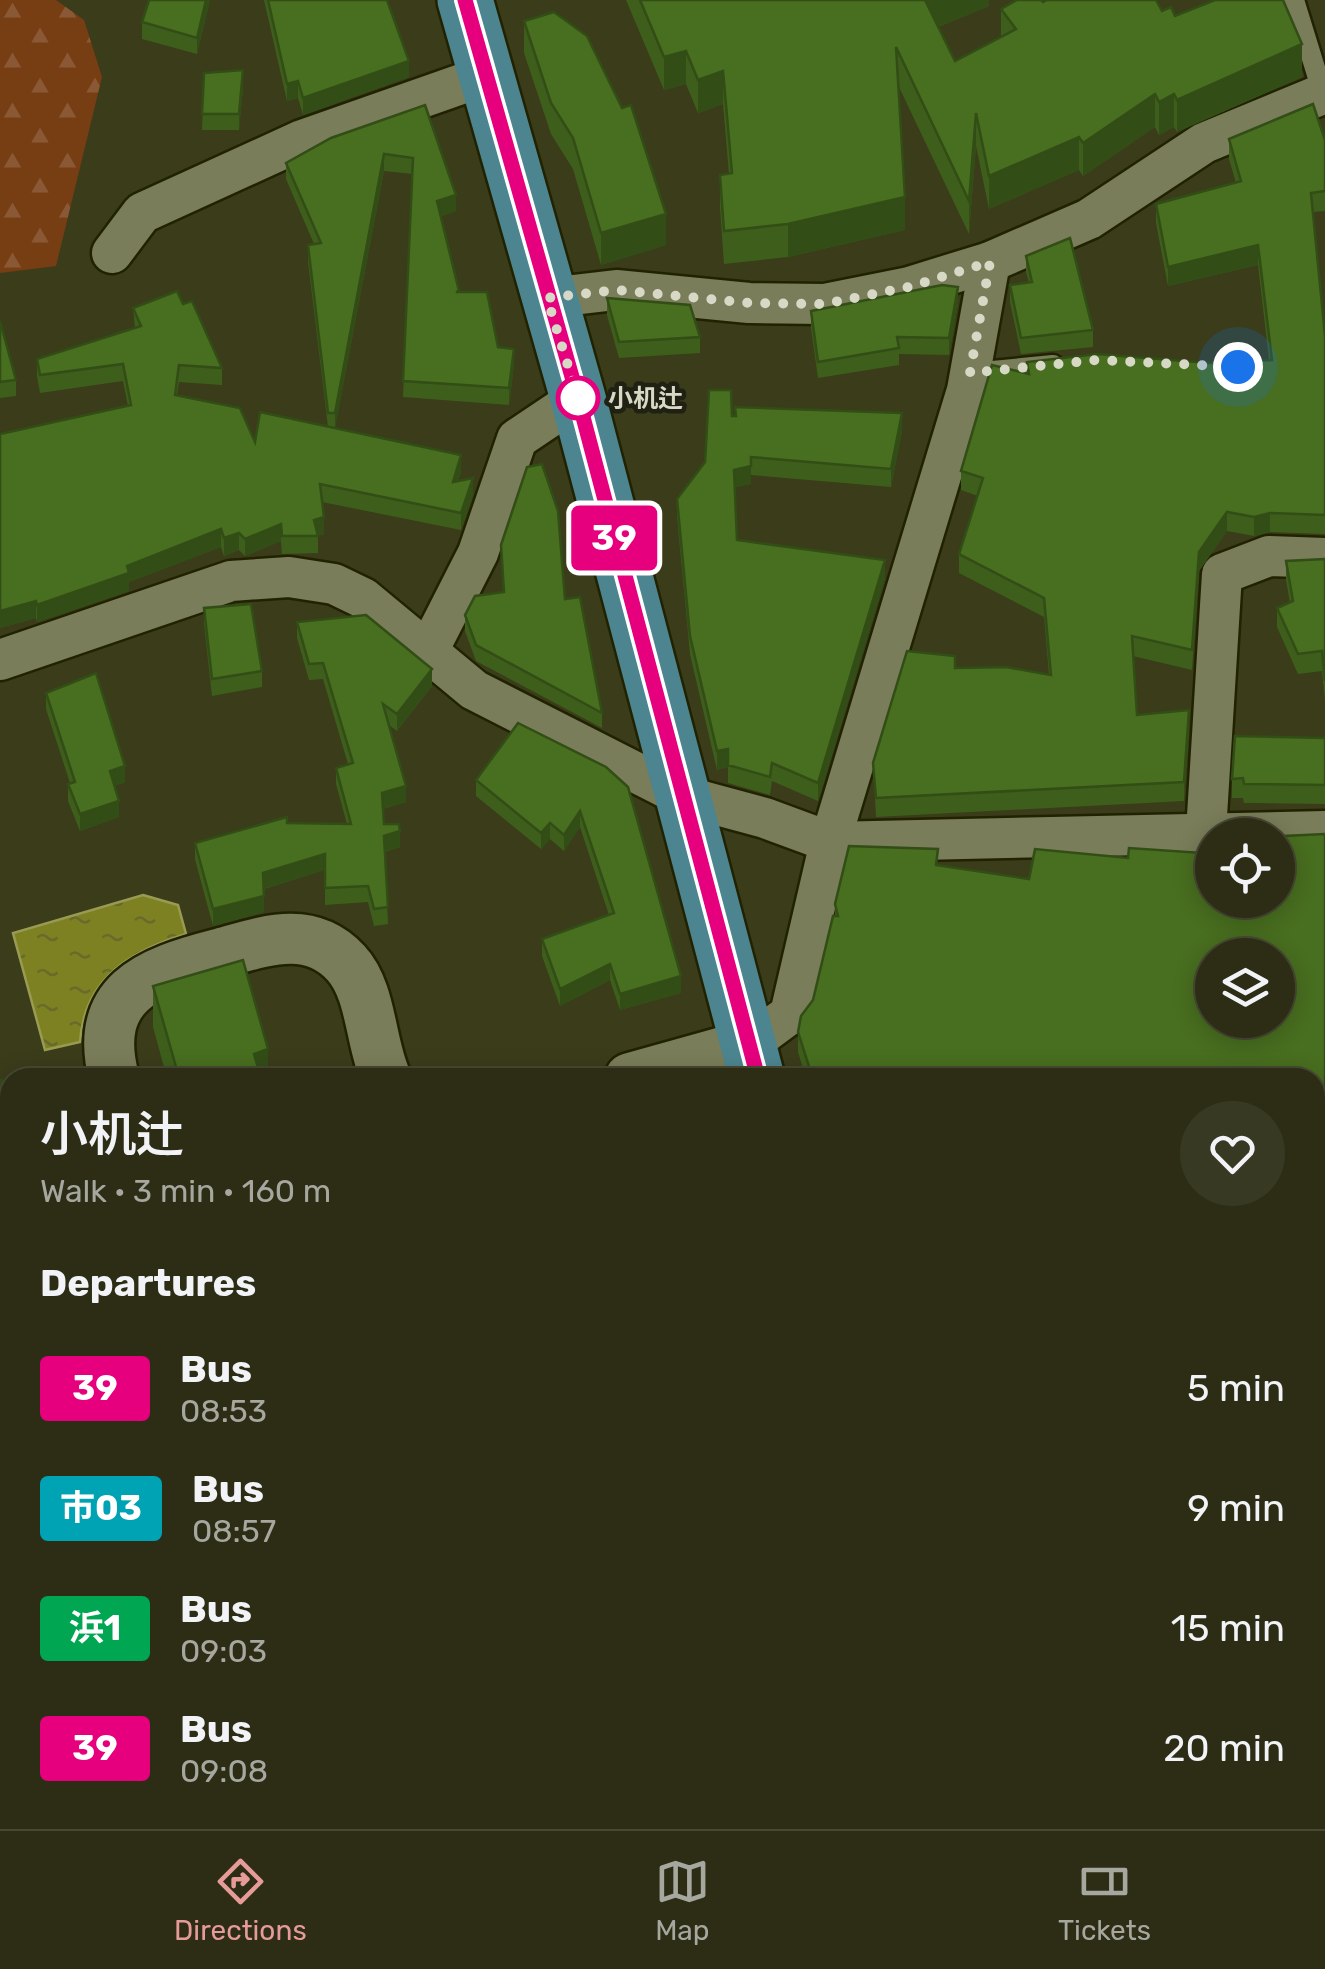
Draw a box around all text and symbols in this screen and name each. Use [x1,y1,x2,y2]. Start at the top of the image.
your location [1213,342,1263,392]
marker: 小机辻 [557,377,599,419]
place label: 小机辻 [608,384,683,413]
line badge: 39 [569,506,659,570]
text: 39 [591,517,637,559]
map controls [1195,818,1295,1038]
button: locate [1195,818,1295,918]
button: layers [1195,938,1295,1038]
button: heart [1180,1101,1285,1206]
text: 小机辻 [40,1106,184,1163]
text: Walk · 3 min · 160 m [40,1172,331,1210]
text: Departures [40,1260,256,1306]
text: Bus [180,1346,252,1392]
text: 5 min [1187,1365,1285,1411]
text: 39 [72,1367,118,1409]
text: 08:53 [180,1392,267,1430]
text: Bus [192,1466,264,1512]
text: 9 min [1187,1485,1285,1531]
text: 市03 [60,1487,142,1529]
text: 08:57 [192,1512,276,1550]
text: Bus [180,1586,252,1632]
text: 15 min [1171,1605,1285,1651]
text: 浜1 [69,1607,121,1649]
text: 09:03 [180,1632,267,1670]
text: Bus [180,1706,252,1752]
text: 20 min [1163,1725,1285,1771]
text: 39 [72,1727,118,1769]
text: 09:08 [180,1752,268,1790]
tab: Directions [174,1854,307,1947]
tab: Map [655,1854,710,1947]
tab: Tickets [1058,1854,1151,1947]

